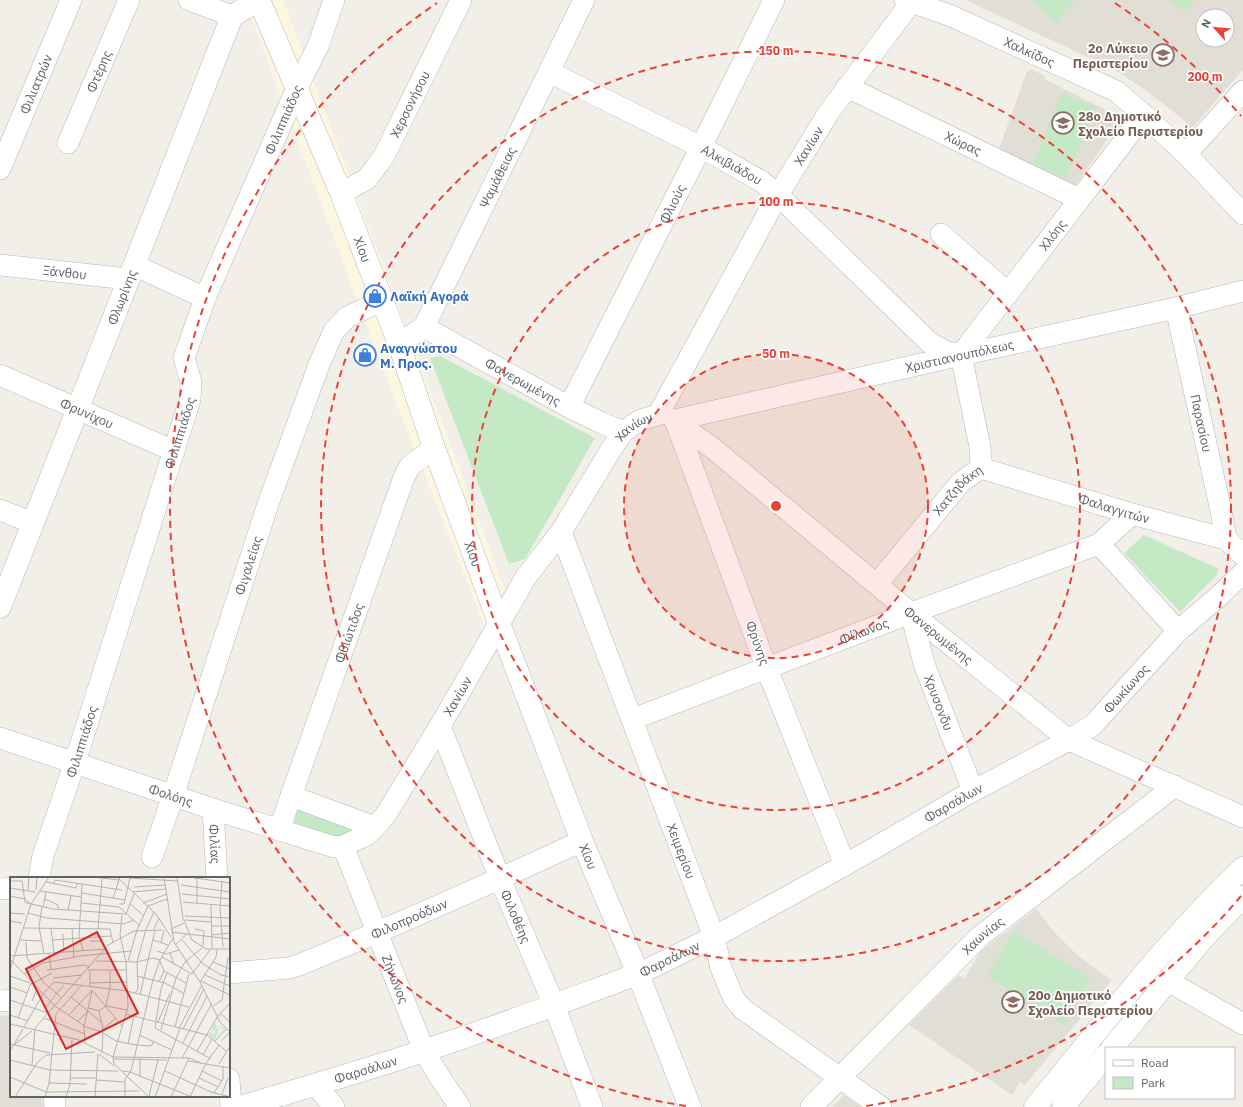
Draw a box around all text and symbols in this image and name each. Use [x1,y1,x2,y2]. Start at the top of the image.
north arrow [1195,8,1235,48]
text: N [1198,17,1214,30]
street label: Χαλκίδος [1001,33,1058,71]
place label: 2ο Λύκειο Περιστερίου [1073,40,1148,72]
school or university icon: 2ο Λύκειο Περιστερίου [1150,42,1176,68]
text: 150 m [758,43,794,58]
street label: Φτέρης [82,48,116,95]
street label: Φιλιατρών [16,52,56,117]
street label: Χερσονήσου [386,68,434,141]
text: 200 m [1187,69,1223,84]
street label: Φιλιππιάδος [261,82,306,157]
place label: 28ο Δημοτικό Σχολείο Περιστερίου [1078,108,1203,140]
school or university icon: 28ο Δημοτικό Σχολείο Περιστερίου [1050,110,1076,136]
street label: Χανίων [790,123,827,169]
street label: Χώρας [942,127,984,160]
street label: Αλκιβιάδου [698,141,765,189]
street label: Ψαμάθειας [475,144,520,211]
street label: Φλιούς [656,181,690,227]
text: 100 m [758,194,794,209]
street label: Χλόης [1035,216,1070,254]
street label: Χίου [349,234,375,265]
street label: Ξάνθου [42,262,88,283]
street label: Φλωρίνης [104,267,141,327]
shop icon: Λαϊκή Αγορά [362,283,388,309]
place label: Λαϊκή Αγορά [390,288,469,305]
street label: Χριστιανουπόλεως [904,336,1015,376]
place label: Αναγνώστου Μ. Προς. [380,340,457,372]
shop icon: Αναγνώστου Μ. Προς. [352,342,378,368]
text: 50 m [762,346,790,361]
street label: Φανερωμένης [482,354,564,410]
street label: Παρασίου [1186,393,1216,454]
street label: Φρυνίχου [57,394,116,433]
street label: Φιλιππιάδος [161,395,199,471]
street label: Χανίων [611,409,655,445]
street label: Χατζηδάκη [929,461,986,519]
street label: Φαλαγγιτών [1076,490,1152,527]
centre of rings [769,499,783,513]
street label: Φιγαλείας [231,534,266,597]
street label: Χίου [460,539,485,569]
street label: Φθιώτιδος [331,601,368,665]
street label: Φανερωμένης [900,602,976,669]
street label: Φίλωνος [837,614,891,649]
street label: Φρύνης [742,619,773,668]
street label: Φωκίωνος [1100,661,1153,717]
street label: Χρυσονδυ [920,672,957,733]
street label: Χανίων [440,673,476,719]
street label: Φιλιππιάδος [62,704,101,780]
street label: Φαρσάλων [921,779,986,827]
street label: Φολόης [146,780,195,811]
street label: Χειμερίου [663,821,699,881]
street label: Φιλίας [205,824,224,864]
street label: Χίου [575,841,601,872]
inset map [10,877,230,1097]
street label: Φιλοθέης [497,887,535,946]
street label: Φιλοπροόδων [368,895,451,943]
street label: Χαωνίας [958,913,1008,958]
street label: Φαρσάλων [637,937,703,981]
street label: Ζήνωνος [378,952,412,1006]
place label: 20ο Δημοτικό Σχολείο Περιστερίου [1028,987,1153,1019]
school or university icon: 20ο Δημοτικό Σχολείο Περιστερίου [1000,989,1026,1015]
legend [1105,1047,1235,1099]
street label: Φαρσάλων [332,1052,400,1088]
text: Road [1141,1055,1169,1070]
text: Park [1141,1075,1166,1090]

